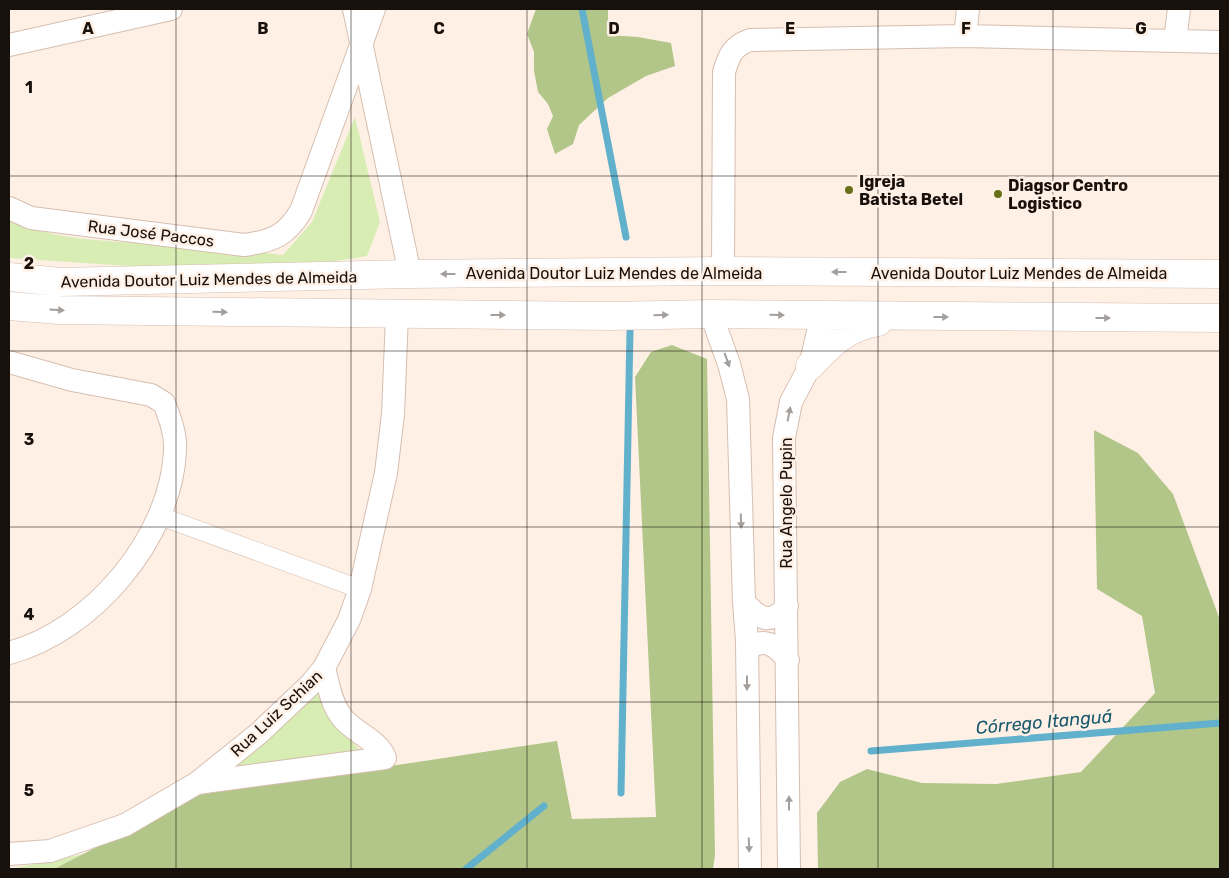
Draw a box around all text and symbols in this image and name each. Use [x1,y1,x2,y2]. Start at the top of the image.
text: A [82,19,94,38]
text: B [257,19,269,38]
text: C [433,19,445,38]
text: D [608,19,620,38]
text: E [785,19,795,38]
text: F [961,19,971,38]
text: G [1135,19,1147,38]
text: 1 [25,78,33,97]
place label: Igreja Batista Betel [859,172,963,209]
place label: Diagsor Centro Logistico [1008,176,1128,213]
marker: Igreja Batista Betel [843,184,855,196]
marker: Diagsor Centro Logistico [992,188,1004,200]
street label: Rua José Paccos [87,216,215,251]
text: 2 [24,254,34,273]
street label: Avenida Doutor Luiz Mendes de Almeida [466,264,762,283]
street label: Avenida Doutor Luiz Mendes de Almeida [871,264,1167,283]
street label: Avenida Doutor Luiz Mendes de Almeida [60,267,358,292]
one-way arrow [831,268,847,276]
one-way arrow [439,270,455,278]
one-way arrow [50,306,66,314]
one-way arrow [212,309,228,317]
one-way arrow [490,311,506,319]
one-way arrow [653,311,669,319]
one-way arrow [770,311,786,319]
one-way arrow [933,313,949,321]
one-way arrow [1095,314,1111,322]
one-way arrow [724,352,732,367]
one-way arrow [785,406,793,421]
text: 3 [24,430,34,449]
street label: Rua Angelo Pupin [777,437,796,569]
one-way arrow [738,513,746,529]
text: 4 [24,605,35,624]
street label: Rua Luiz Schian [227,666,326,761]
one-way arrow [743,675,751,691]
water label: Córrego Itanguá [975,705,1114,739]
text: 5 [24,781,34,800]
one-way arrow [785,795,793,811]
one-way arrow [745,838,753,854]

